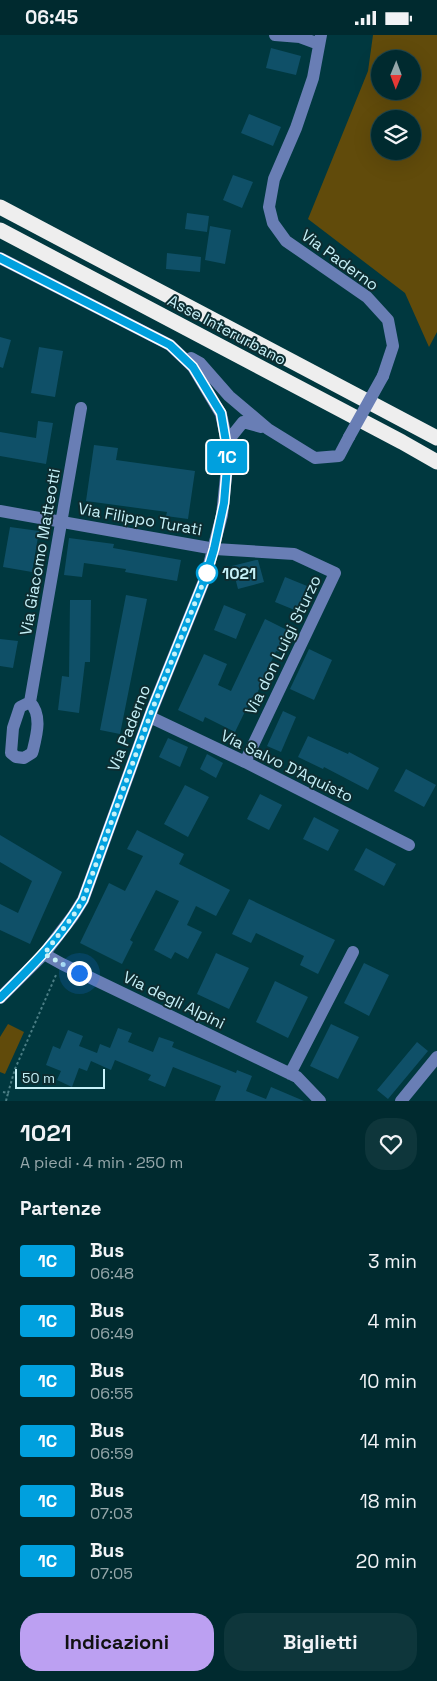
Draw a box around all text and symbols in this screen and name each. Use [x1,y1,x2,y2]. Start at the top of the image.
text: 06:45 [25,5,78,30]
north arrow [371,50,421,100]
map controls [371,50,421,160]
button: layers [371,110,421,160]
street label: Via Paderno [297,225,383,295]
street label: Asse Interurbano [164,290,290,370]
line badge: 1C [204,441,250,473]
text: 1C [217,445,237,468]
street label: Via Giacomo Matteotti [15,467,65,637]
street label: Via Filippo Turati [76,498,204,540]
marker: 1021 [196,562,218,584]
place label: 1021 [222,563,256,584]
street label: Via don Luigi Sturzo [240,572,326,718]
street label: Via Paderno [103,682,155,774]
street label: Via Salvo D'Aquisto [217,725,357,807]
your location [67,961,92,986]
street label: Via degli Alpini [120,966,228,1034]
scale bar [15,1066,105,1089]
text: 50 m [22,1069,55,1087]
text: 1021 [20,1117,72,1148]
button: heart [365,1118,417,1170]
text: A piedi · 4 min · 250 m [20,1152,183,1173]
text: Partenze [20,1196,101,1221]
text: Bus [90,1238,124,1263]
text: 1C [38,1249,57,1272]
text: 3 min [368,1249,417,1274]
text: 06:48 [90,1263,134,1284]
text: Bus [90,1298,124,1323]
text: 1C [38,1309,57,1332]
text: 4 min [368,1309,417,1334]
text: 06:49 [90,1323,134,1344]
text: Bus [90,1358,124,1383]
text: 1C [38,1369,57,1392]
text: 10 min [359,1369,417,1394]
text: 06:55 [90,1383,133,1404]
text: Bus [90,1418,124,1443]
text: 1C [38,1429,57,1452]
text: 14 min [360,1429,417,1454]
text: 06:59 [90,1443,133,1464]
text: Bus [90,1478,124,1503]
text: 1C [38,1489,57,1512]
text: 18 min [360,1489,417,1514]
text: 07:03 [90,1503,133,1524]
text: Bus [90,1538,124,1563]
text: 1C [38,1549,57,1572]
text: 20 min [356,1549,417,1574]
text: 07:05 [90,1563,133,1584]
button: Indicazioni [20,1613,214,1671]
button: Biglietti [224,1613,417,1671]

